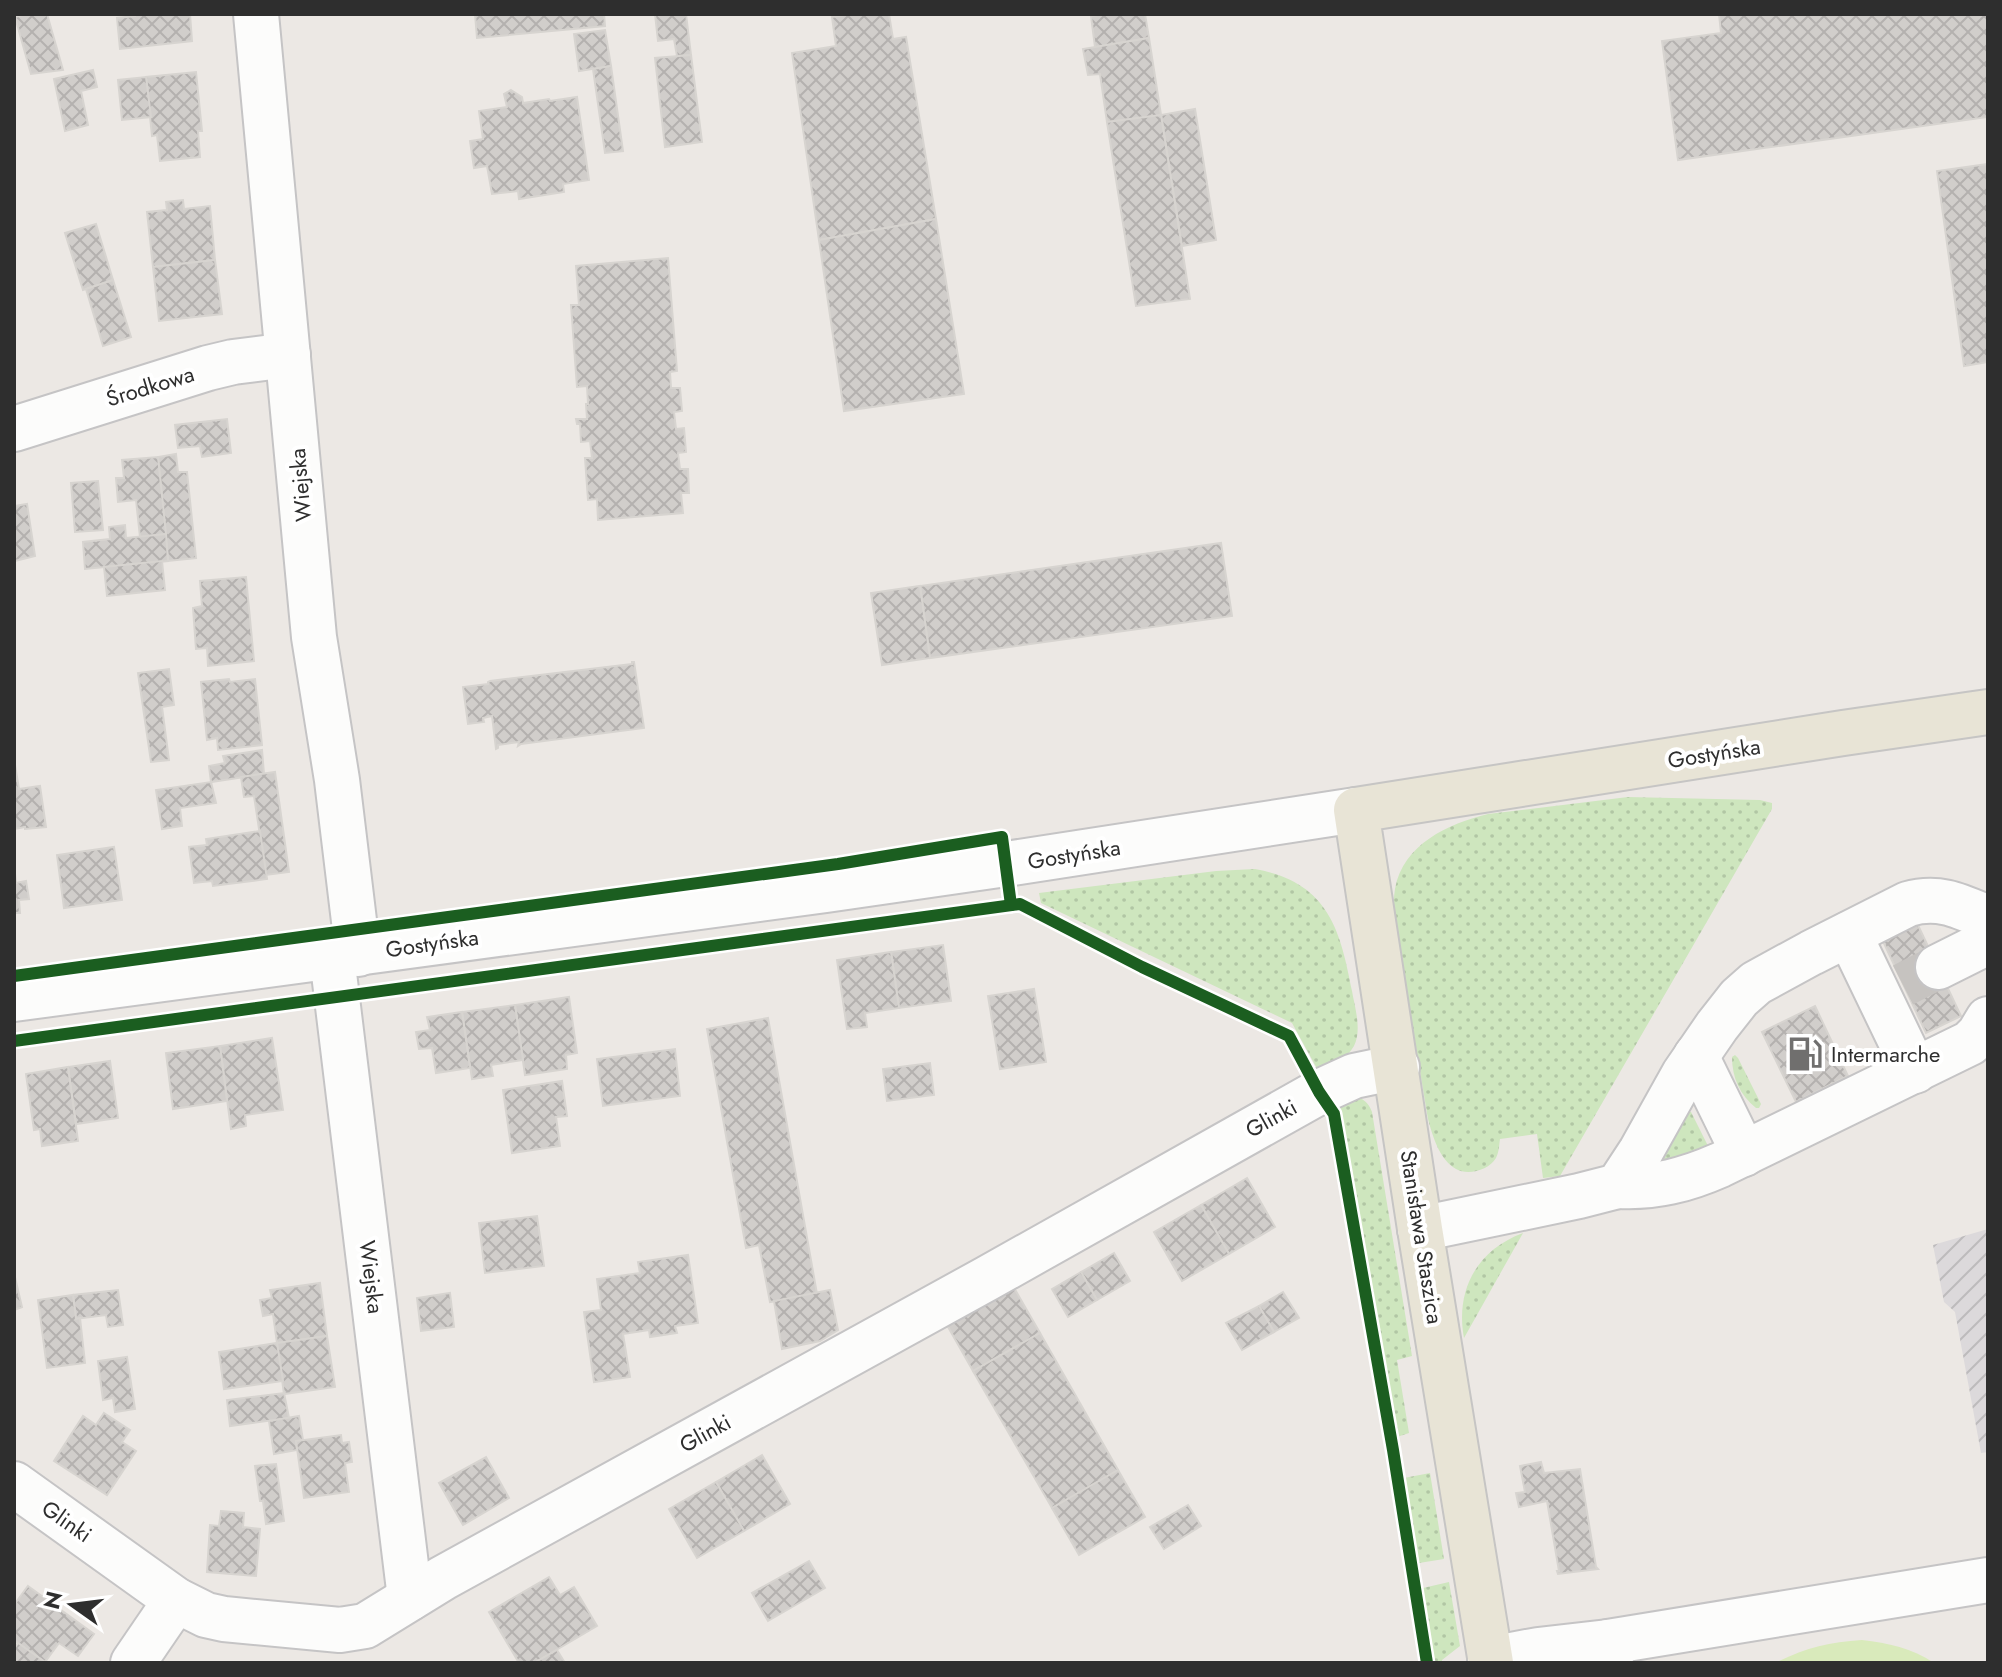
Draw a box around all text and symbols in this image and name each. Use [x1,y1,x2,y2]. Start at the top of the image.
street label: Środkowa [102,357,198,415]
street label: Wiejska [281,447,319,523]
street label: Gostyńska [1665,730,1763,776]
street label: Gostyńska [1025,831,1123,877]
street label: Gostyńska [383,921,481,965]
fuel station icon: Intermarche [1786,1035,1824,1073]
place label: Intermarche [1831,1038,1940,1070]
street label: Glinki [1239,1091,1303,1145]
street label: Stanisława Staszica [1392,1148,1452,1326]
street label: Wiejska [352,1239,392,1315]
street label: Glinki [673,1406,737,1460]
street label: Glinki [35,1492,99,1550]
north arrow [32,1565,112,1645]
text: N [35,1588,70,1613]

